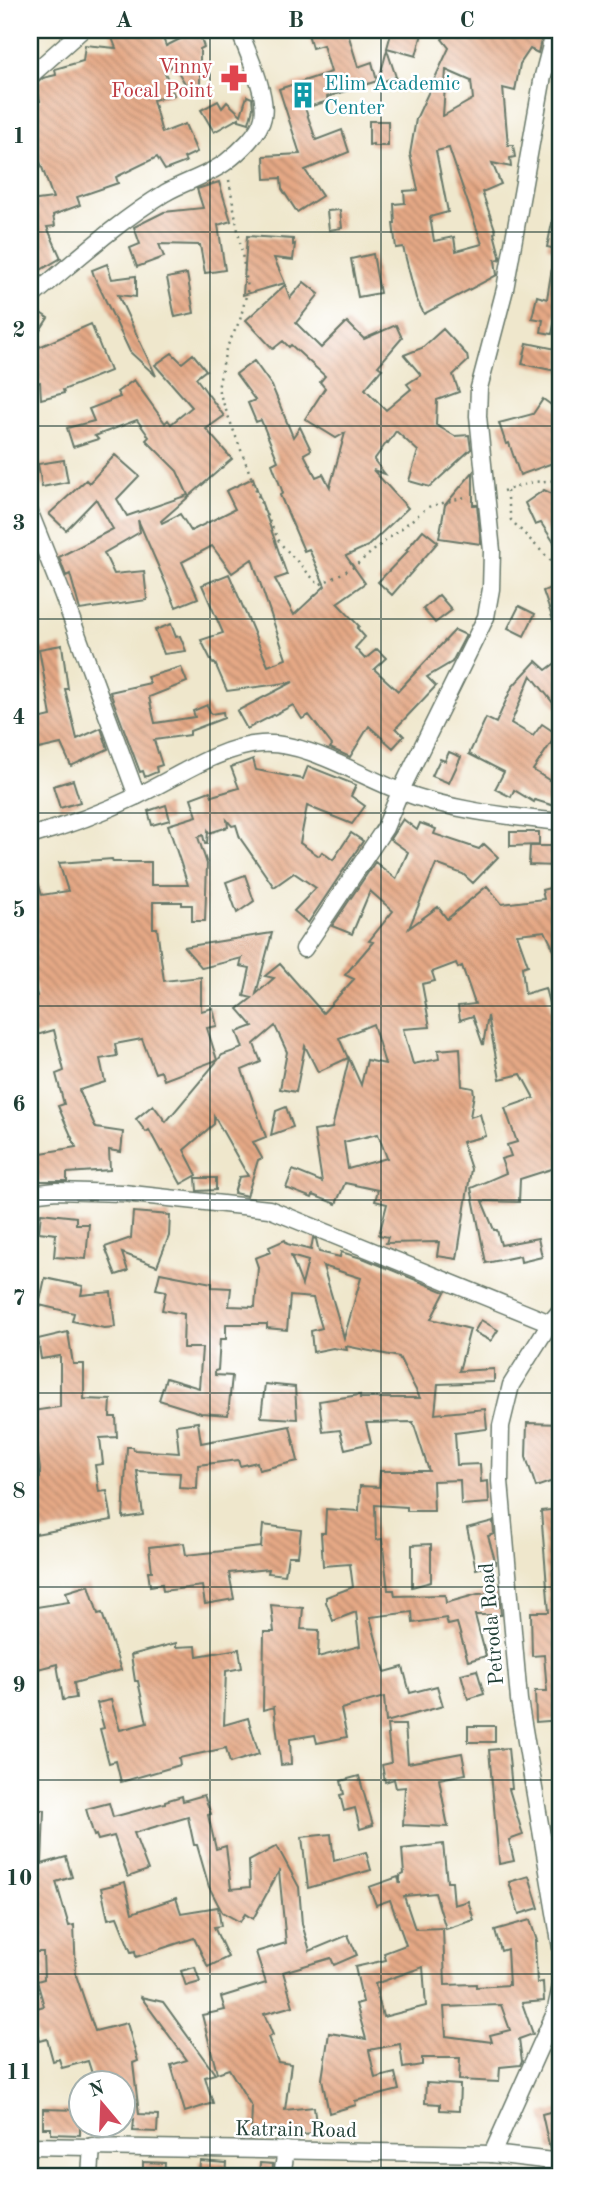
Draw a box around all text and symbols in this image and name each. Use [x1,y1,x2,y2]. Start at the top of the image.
text: A [115,9,133,32]
text: B [288,9,304,32]
text: C [459,9,475,32]
place label: Vinny Focal Point [111,57,213,102]
pharmacy icon: Vinny Focal Point [219,63,249,93]
place label: Elim Academic Center [324,74,460,119]
building icon: Elim Academic Center [288,80,318,110]
text: 1 [12,125,26,148]
text: 2 [12,319,26,342]
text: 3 [12,512,26,535]
text: 4 [12,706,26,729]
text: 5 [12,899,26,922]
text: 6 [12,1093,26,1116]
text: 7 [12,1287,26,1310]
text: 8 [12,1480,26,1503]
street label: Petroda Road [477,1562,508,1686]
text: 9 [12,1674,26,1697]
text: 10 [6,1867,32,1890]
text: 11 [6,2061,32,2084]
north arrow [66,2070,136,2140]
text: N [87,2079,108,2102]
street label: Katrain Road [235,2119,357,2142]

